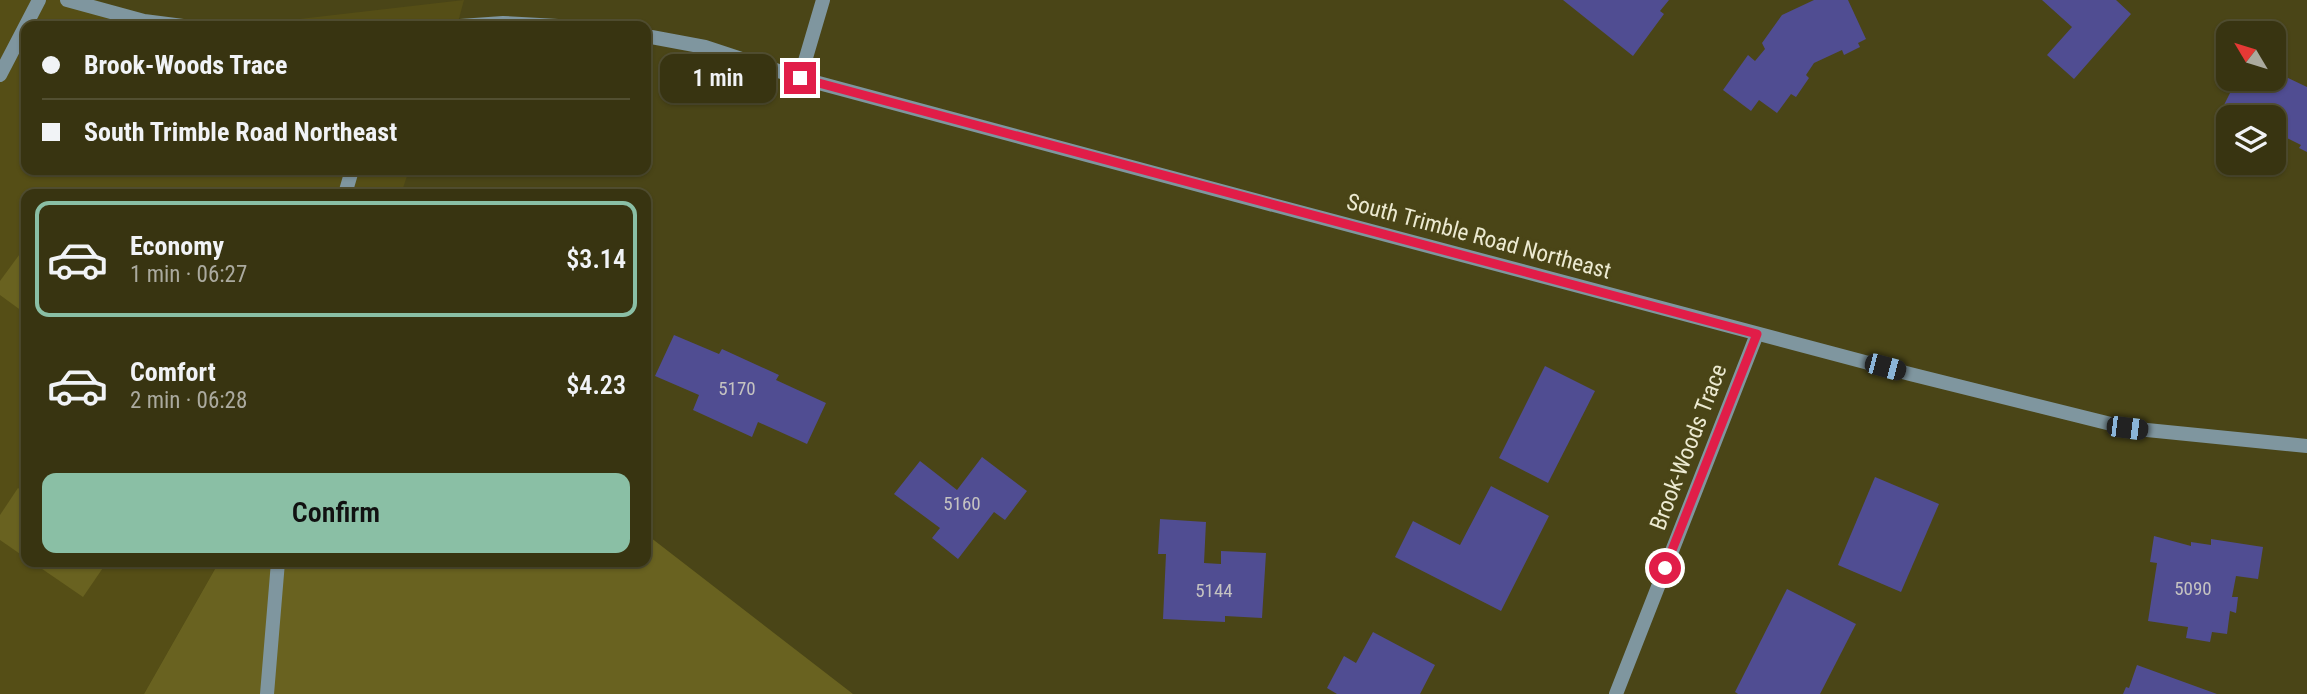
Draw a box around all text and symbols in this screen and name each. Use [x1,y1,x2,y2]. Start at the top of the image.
north arrow [2216,21,2286,91]
map controls [2216,21,2286,175]
text: Brook-Woods Trace [84,50,287,80]
callout: 1 min [660,54,776,102]
route end [784,62,816,94]
text: 1 min [693,65,743,92]
button: layers [2216,105,2286,175]
text: South Trimble Road Northeast [84,117,397,147]
street label: South Trimble Road Northeast [1344,188,1614,285]
icon: car [46,228,109,291]
text: Economy [130,231,224,261]
text: $3.14 [566,244,626,274]
text: 1 min · 06:27 [130,261,247,288]
car [1862,351,1909,383]
icon: car [46,354,109,417]
text: Comfort [130,357,216,387]
street label: Brook-Woods Trace [1644,360,1733,534]
text: $4.23 [566,370,626,400]
house number: 5170 [718,377,756,400]
text: 2 min · 06:28 [130,387,247,414]
car [2105,415,2150,441]
button: Confirm [42,473,630,553]
house number: 5160 [943,492,981,515]
route start [1649,552,1681,584]
house number: 5090 [2174,577,2212,600]
house number: 5144 [1195,579,1233,602]

